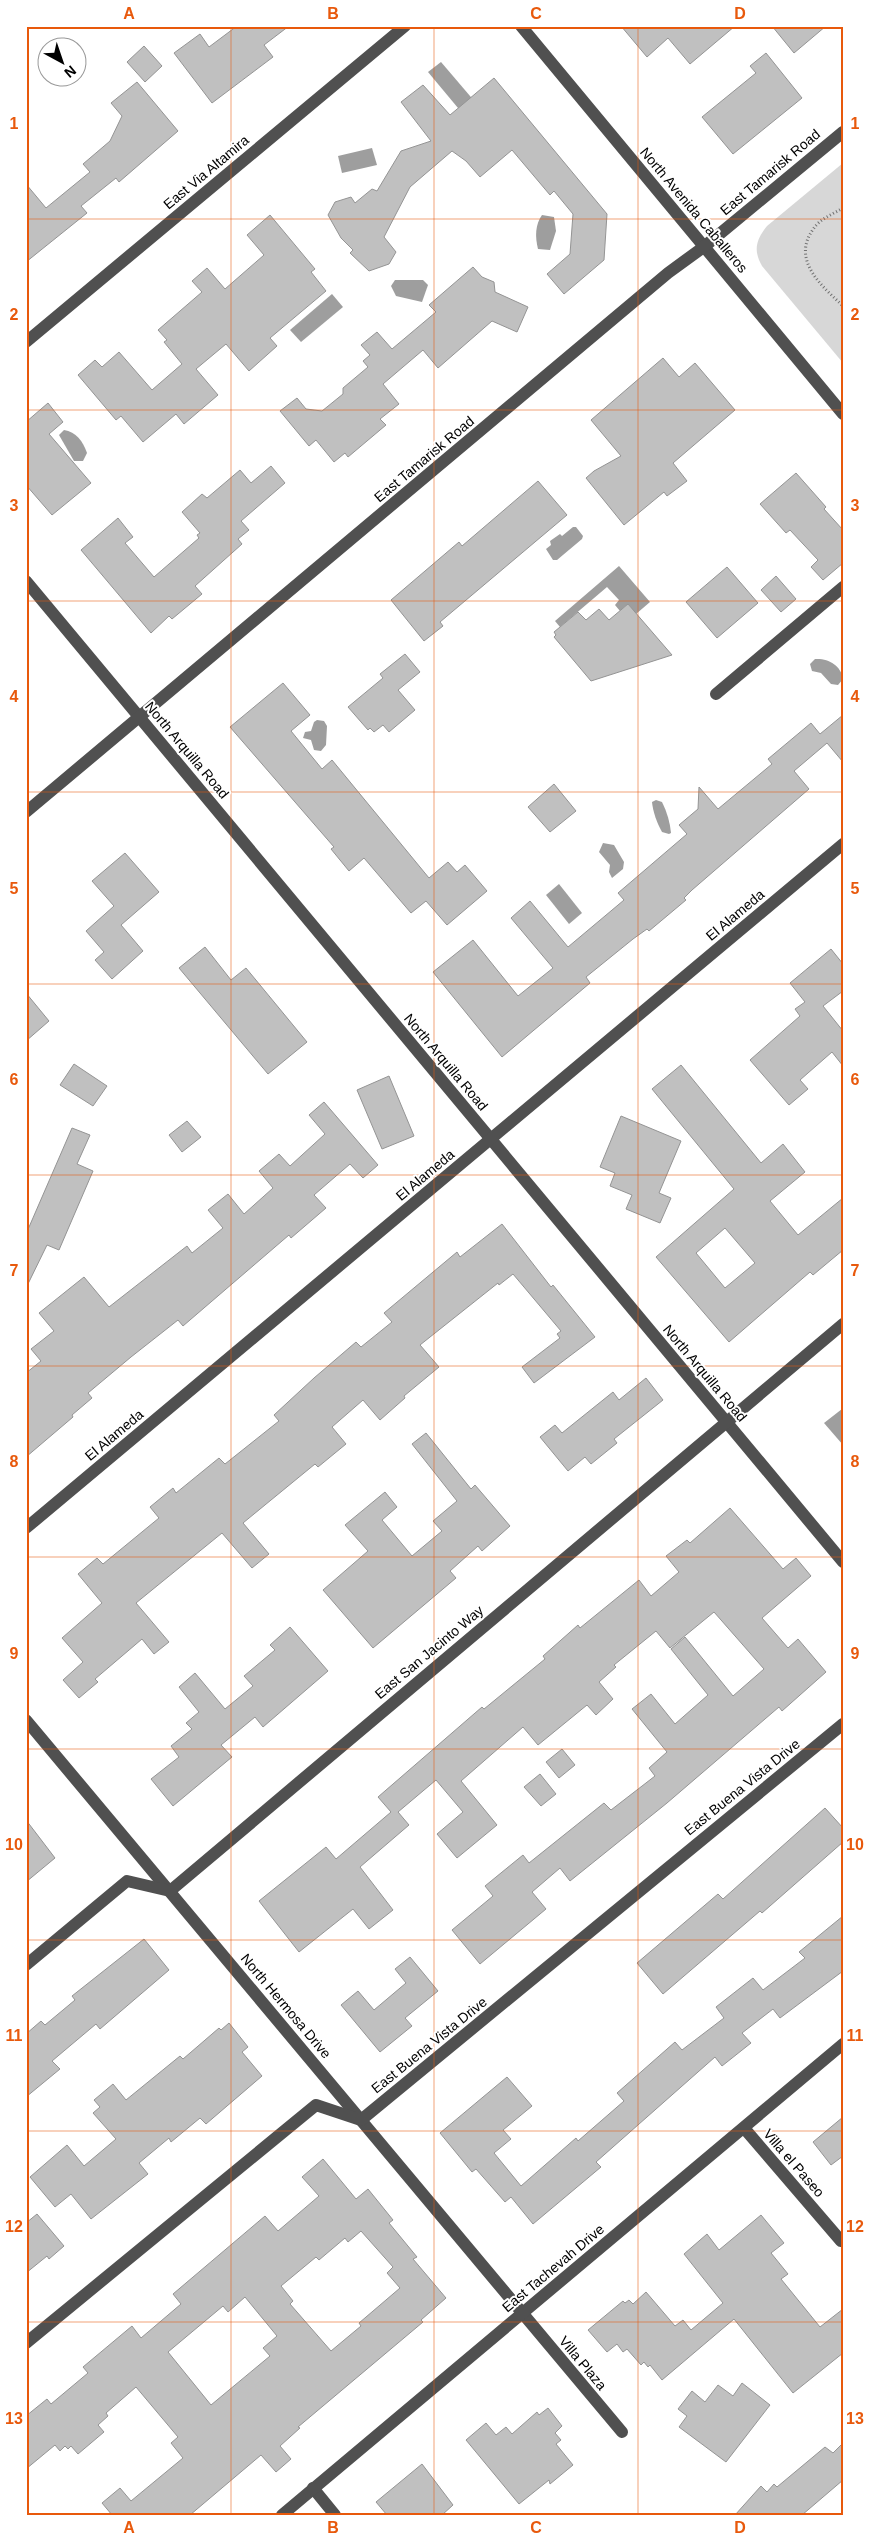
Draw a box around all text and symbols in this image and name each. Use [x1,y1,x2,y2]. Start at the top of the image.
text: A [123,5,135,22]
text: B [327,5,339,22]
text: C [530,5,542,22]
text: D [734,5,746,22]
north arrow [38,38,88,88]
text: N [61,63,79,81]
text: 1 [10,115,19,132]
text: 1 [851,115,860,132]
street label: East Tamarisk Road [717,126,823,218]
street label: East Via Altamira [160,132,252,212]
street label: North Avenida Caballeros [637,144,751,276]
text: 2 [10,306,19,323]
text: 2 [851,306,860,323]
street label: East Tamarisk Road [371,413,477,505]
text: 3 [10,497,19,514]
text: 3 [851,497,860,514]
text: 4 [10,688,19,705]
text: 4 [851,688,860,705]
street label: North Arquilla Road [142,698,232,802]
text: 5 [10,880,19,897]
text: 5 [851,880,860,897]
street label: El Alameda [703,886,767,944]
street label: North Arquilla Road [401,1010,491,1114]
text: 6 [10,1071,19,1088]
text: 6 [851,1071,860,1088]
street label: El Alameda [393,1146,457,1204]
text: 7 [10,1262,19,1279]
text: 7 [851,1262,860,1279]
street label: North Arquilla Road [660,1321,750,1425]
street label: El Alameda [82,1406,146,1464]
text: 8 [10,1453,19,1470]
text: 8 [851,1453,860,1470]
street label: East San Jacinto Way [372,1602,486,1702]
text: 9 [10,1645,19,1662]
text: 9 [851,1645,860,1662]
street label: East Buena Vista Drive [681,1735,803,1838]
text: 10 [5,1836,23,1853]
text: 10 [846,1836,864,1853]
street label: North Hermosa Drive [238,1950,335,2062]
street label: East Buena Vista Drive [368,1993,490,2096]
text: 11 [6,2027,23,2044]
text: 11 [847,2027,864,2044]
street label: Villa el Paseo [760,2126,828,2200]
text: 12 [5,2218,23,2235]
text: 12 [846,2218,864,2235]
street label: East Tachevah Drive [499,2221,607,2315]
street label: Villa Plaza [556,2333,610,2393]
text: 13 [5,2410,23,2427]
text: 13 [846,2410,864,2427]
text: A [123,2519,135,2536]
text: B [327,2519,339,2536]
text: C [530,2519,542,2536]
text: D [734,2519,746,2536]

